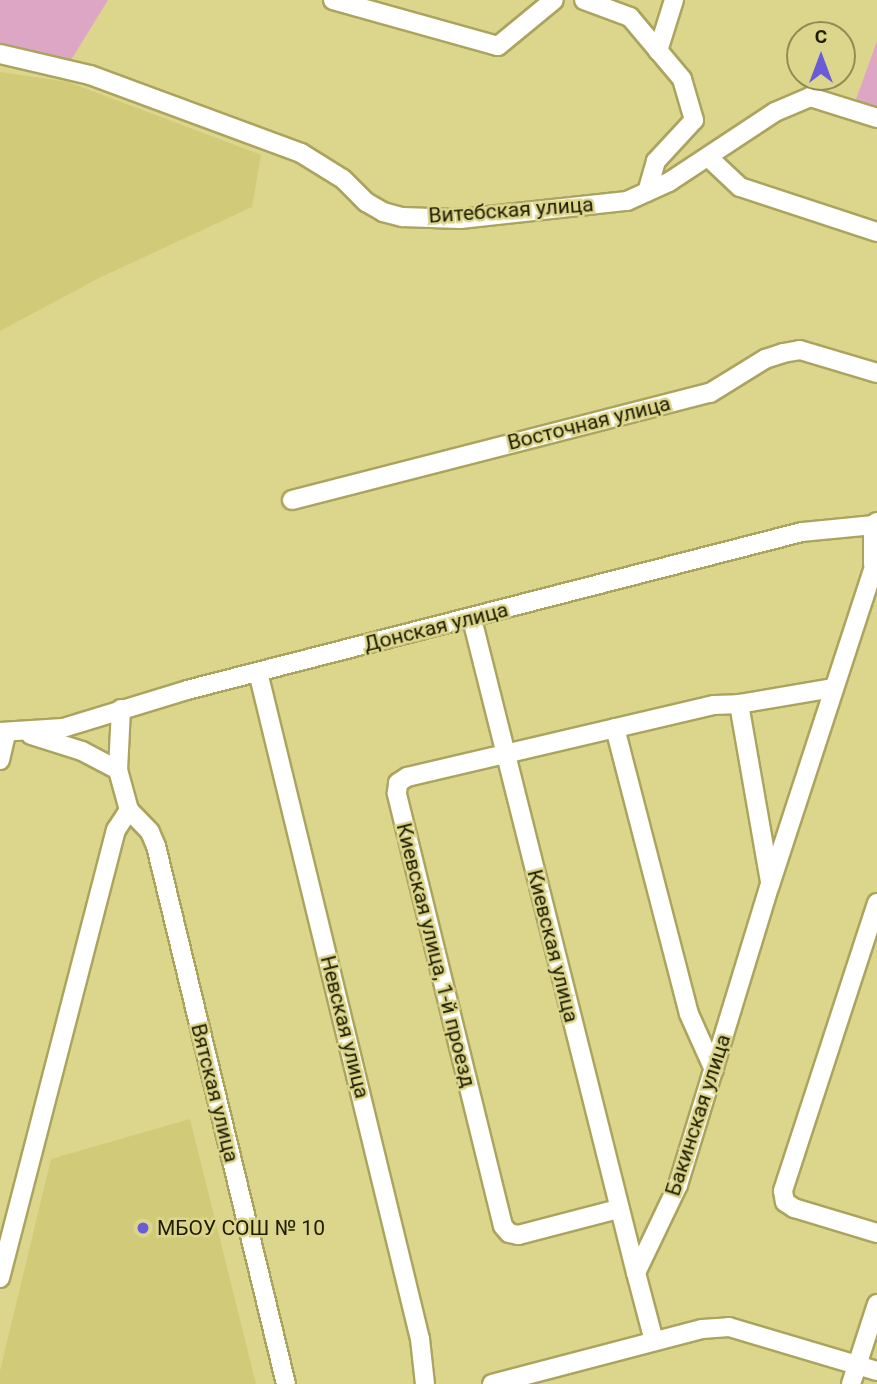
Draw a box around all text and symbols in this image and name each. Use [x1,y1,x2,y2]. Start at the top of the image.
north arrow [786,21,856,91]
text: С [815,25,827,48]
street label: Витебская улица [428,192,594,228]
street label: Восточная улица [505,391,673,455]
street label: Донская улица [361,597,511,657]
street label: Киевская улица, 1-й проезд [391,820,481,1090]
street label: Киевская улица [522,867,584,1025]
street label: Невская улица [315,953,375,1101]
street label: Вятская улица [186,1021,244,1165]
street label: Бакинская улица [660,1031,736,1199]
place label: МБОУ СОШ № 10 [157,1215,325,1241]
marker: МБОУ СОШ № 10 [135,1220,151,1236]

